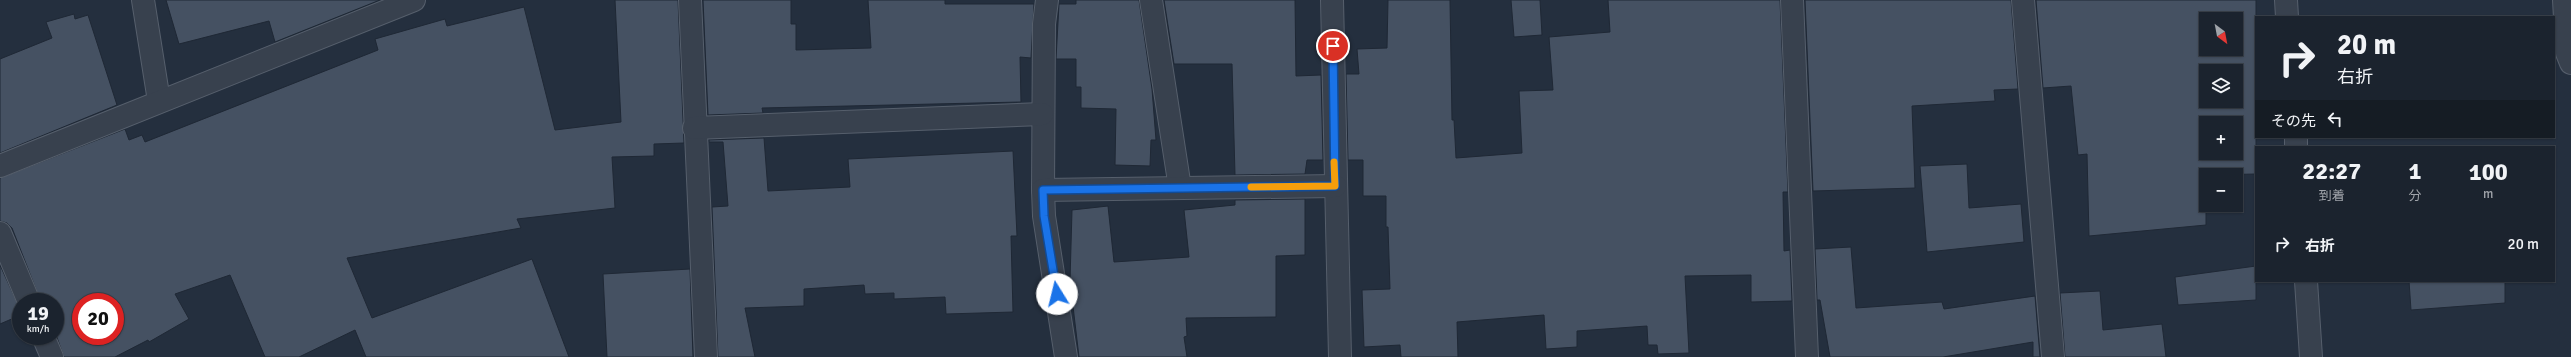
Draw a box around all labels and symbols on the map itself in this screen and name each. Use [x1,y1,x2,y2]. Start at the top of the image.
north arrow [2199,12,2243,56]
pin [1316,29,1350,63]
position arrow [1036,273,1078,315]
speed limit sign: 20 [72,293,124,345]

